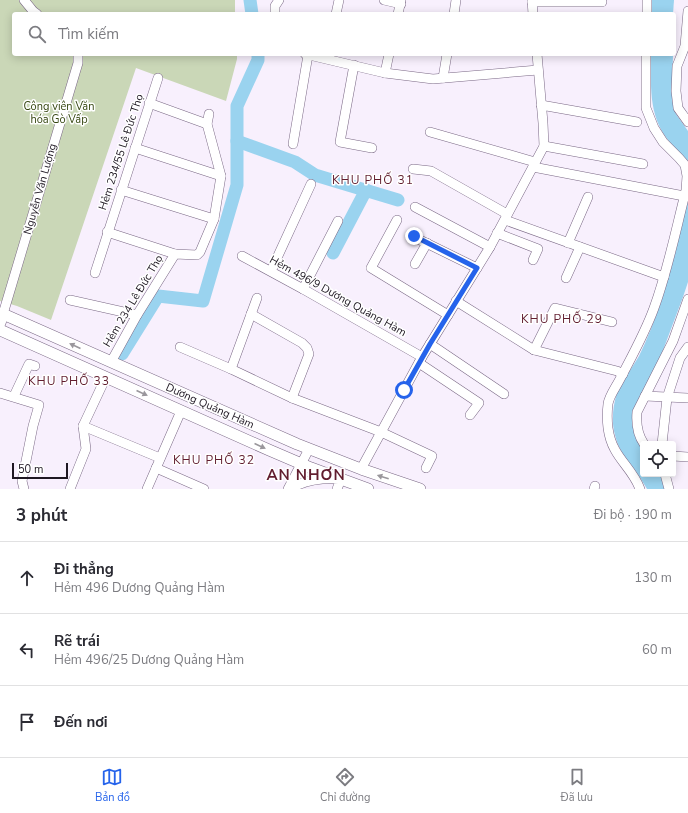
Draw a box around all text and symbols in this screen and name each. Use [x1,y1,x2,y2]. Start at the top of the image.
search box [12,12,676,56]
icon: search [26,23,48,45]
text: Tìm kiếm [58,24,119,44]
street label: Hẻm 234/55 Lê Đức Thọ [95,92,147,212]
park label: Công viên Văn hóa Gò Vấp [24,99,94,127]
street label: Nguyễn Văn Lượng [20,142,60,236]
district label: KHU PHỐ 31 [332,171,414,188]
route end [405,227,423,245]
street label: Hẻm 234 Lê Đức Thọ [100,252,166,350]
street label: Hẻm 496/9 Dương Quảng Hàm [267,252,409,340]
district label: KHU PHỐ 29 [521,310,603,327]
one-way arrow [70,343,81,349]
district label: KHU PHỐ 33 [28,372,110,389]
street label: Dương Quảng Hàm [163,380,257,432]
route start [395,381,413,399]
one-way arrow [136,390,147,396]
map controls [640,441,676,477]
button: locate [640,441,676,477]
one-way arrow [255,443,266,449]
district label: KHU PHỐ 32 [173,451,255,468]
scale bar [12,461,68,480]
text: 50 m [18,462,43,477]
district label: AN NHƠN [266,465,346,485]
one-way arrow [377,473,389,479]
text: 3 phút [16,504,67,527]
text: Đi bộ · 190 m [594,506,672,524]
text: Đi thẳng [54,559,114,579]
icon: ahead [16,567,38,589]
text: 130 m [634,569,672,587]
text: Hẻm 496 Dương Quảng Hàm [54,579,225,597]
text: Rẽ trái [54,631,100,651]
icon: left [16,639,38,661]
text: 60 m [642,641,672,659]
text: Hẻm 496/25 Dương Quảng Hàm [54,651,244,669]
icon: arrive [16,711,38,733]
text: Đến nơi [54,712,108,732]
tab: Bản đồ [95,766,130,805]
tab: Chỉ đường [320,766,370,805]
tab: Đã lưu [561,766,593,805]

